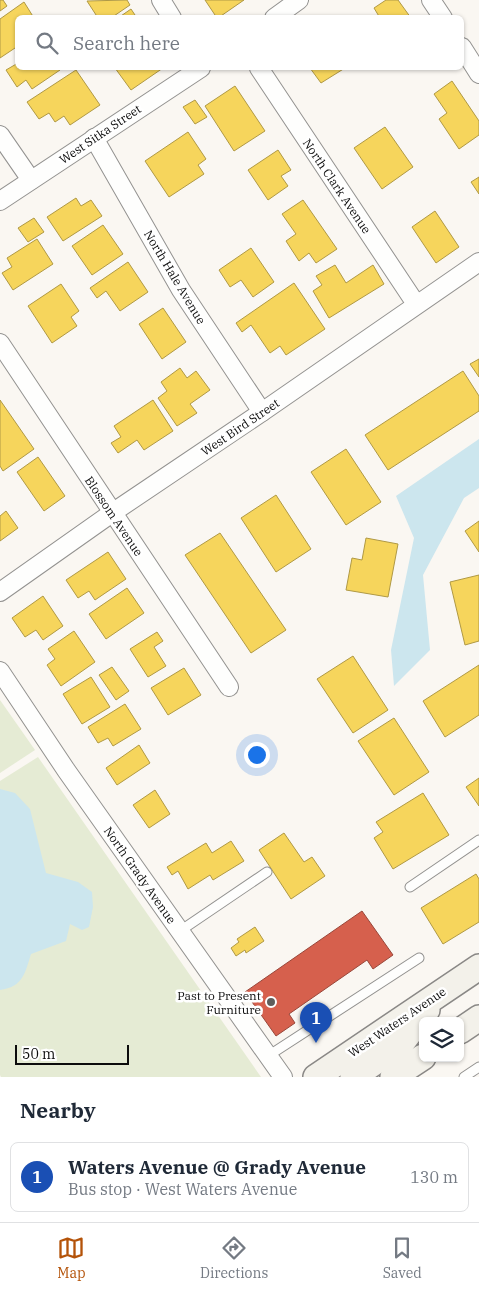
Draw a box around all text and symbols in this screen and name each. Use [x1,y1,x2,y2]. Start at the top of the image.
search box [15,15,464,70]
icon: search [33,29,61,57]
text: Search here [73,31,180,55]
street label: West Sitka Street [56,101,144,167]
street label: North Clark Avenue [300,136,374,236]
street label: North Hale Avenue [141,227,209,327]
street label: West Bird Street [198,395,282,459]
street label: Blossom Avenue [82,473,146,559]
your location [244,742,270,768]
street label: North Grady Avenue [101,824,179,926]
street label: West Waters Avenue [345,984,449,1060]
place label: Past to Present Furniture [177,988,261,1017]
marker: Past to Present Furniture [265,996,277,1008]
pin: 1 [300,1002,332,1043]
map controls [419,1017,464,1062]
button: layers [419,1017,464,1062]
scale bar [15,1042,129,1065]
text: 50 m [22,1045,55,1063]
text: Nearby [20,1096,96,1124]
text: Waters Avenue @ Grady Avenue [68,1155,366,1179]
text: 1 [32,1167,42,1187]
text: 130 m [410,1167,458,1187]
text: Bus stop · West Waters Avenue [68,1179,297,1199]
tab: Map [57,1234,86,1282]
tab: Directions [200,1234,268,1282]
tab: Saved [383,1234,422,1282]

